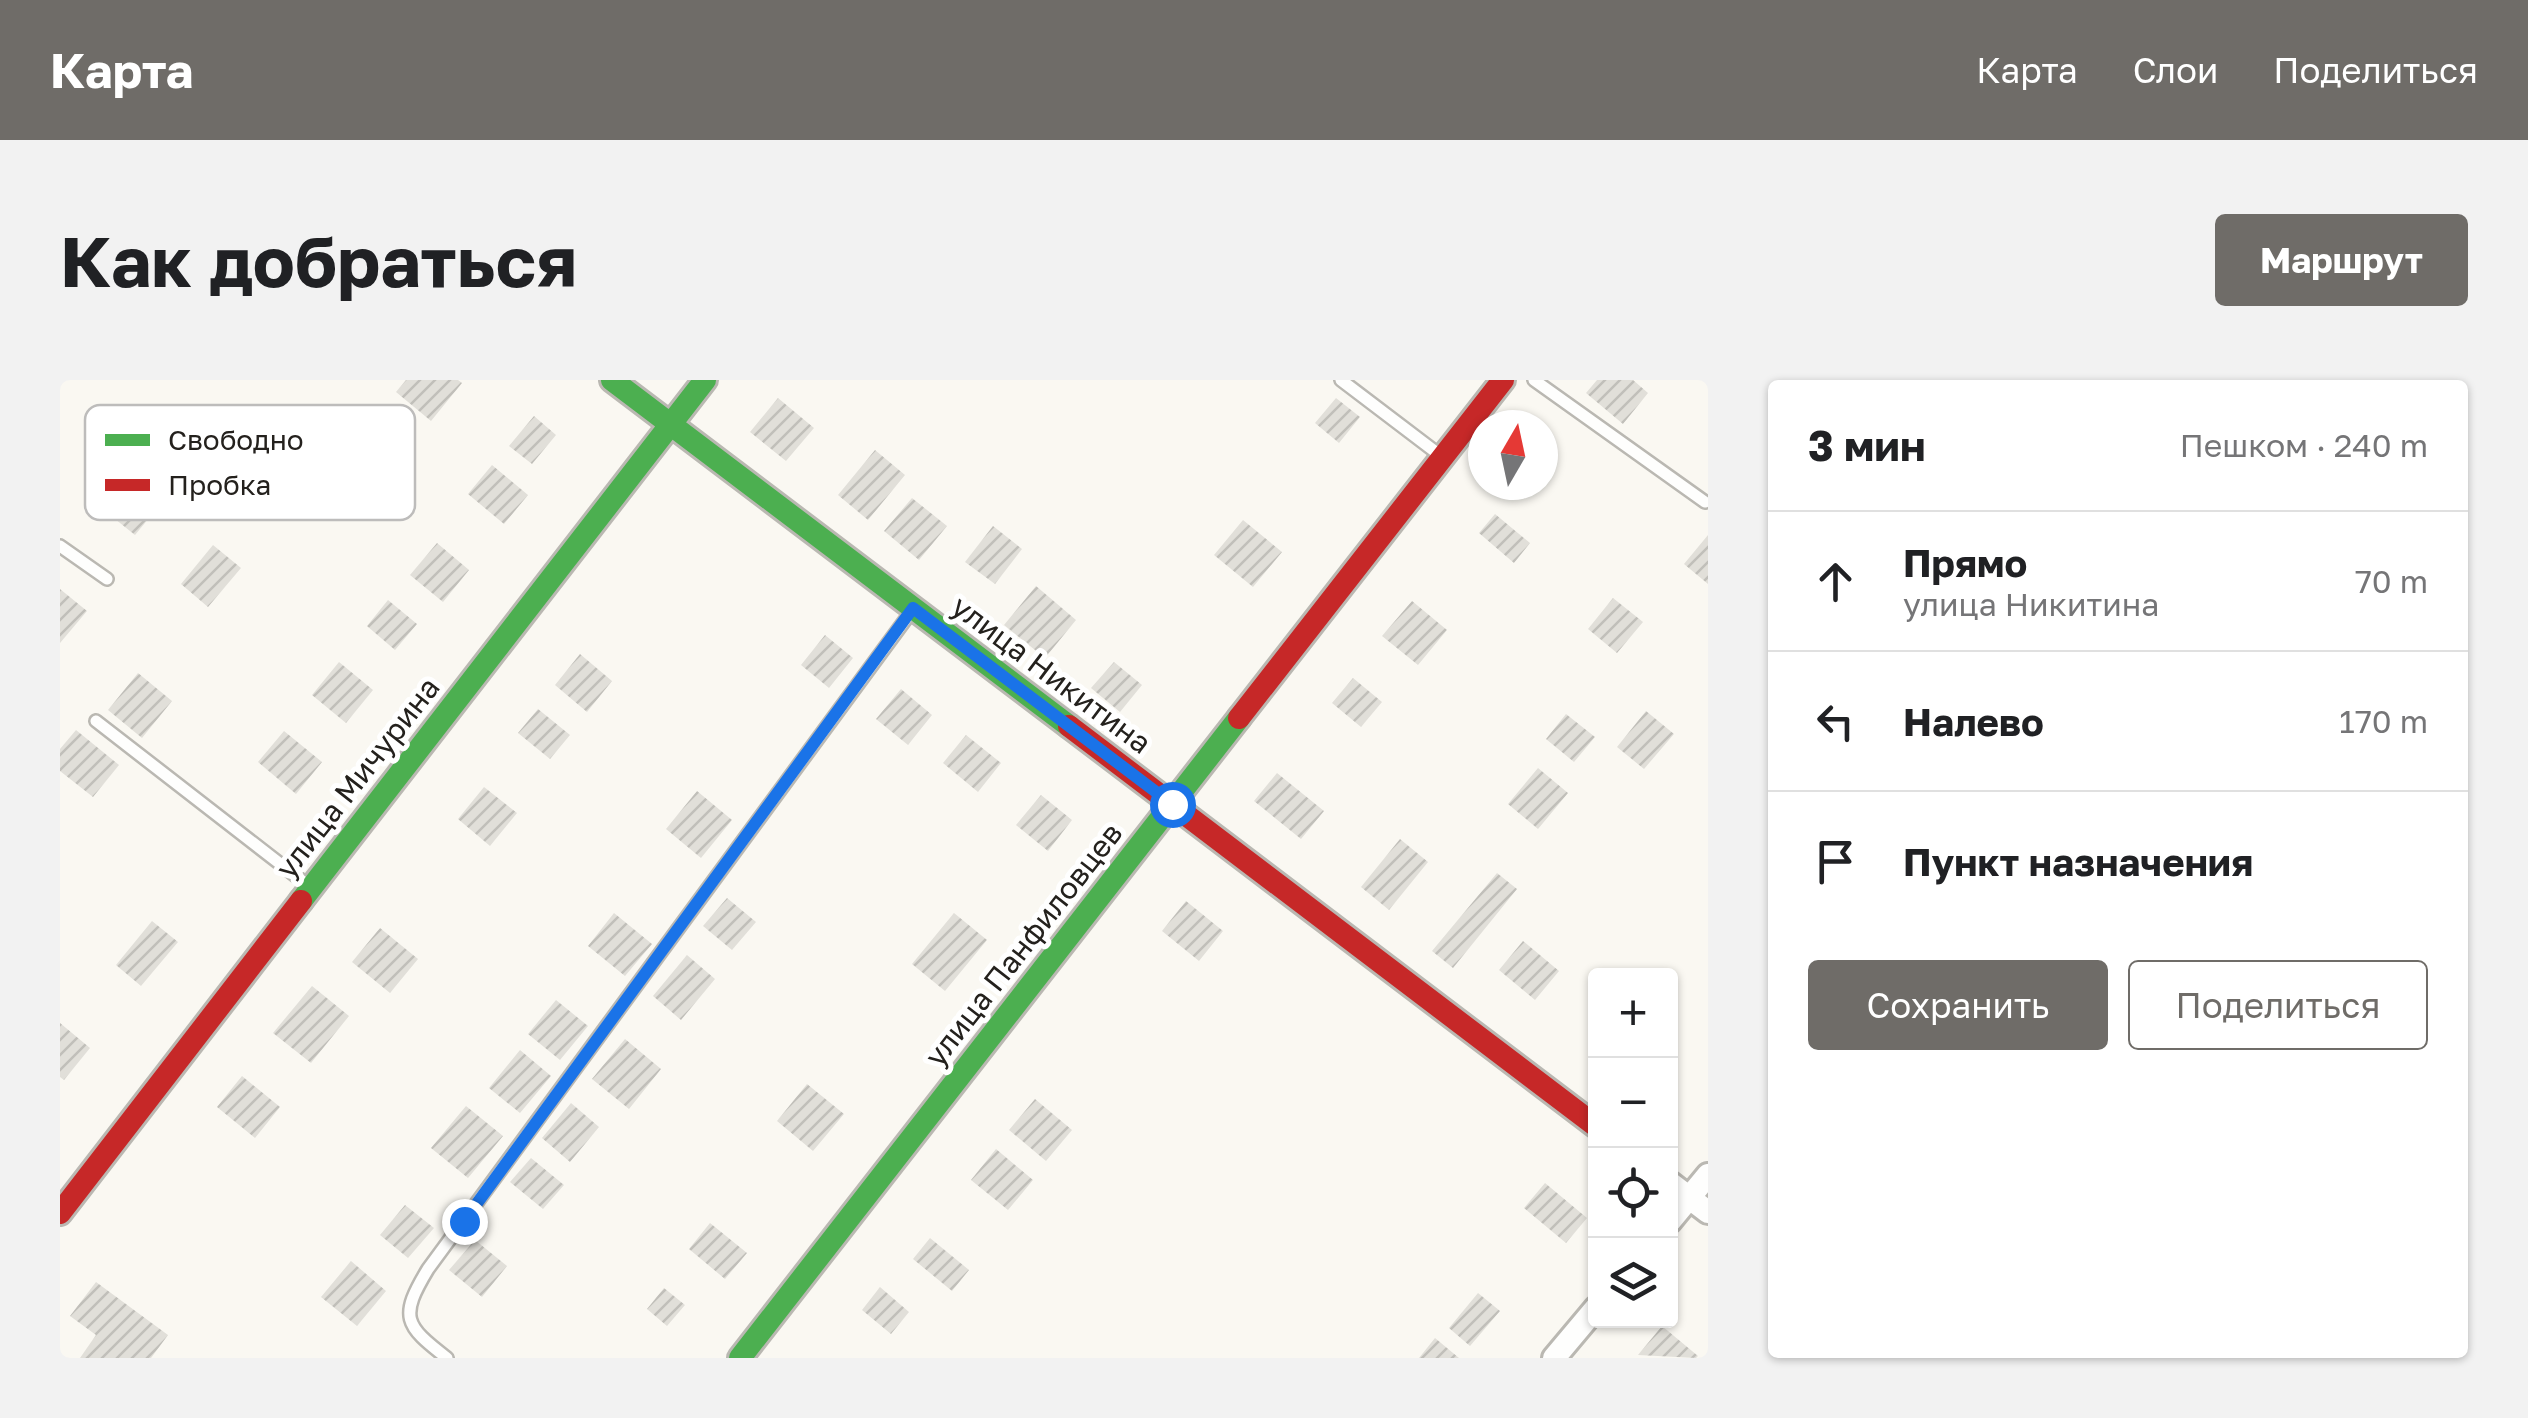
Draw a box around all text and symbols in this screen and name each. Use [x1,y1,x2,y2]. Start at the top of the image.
text: Карта [50,41,193,99]
text: Карта [1976,49,2078,91]
text: Слои [2133,49,2218,91]
text: Поделиться [2273,49,2478,91]
button: Маршрут [2215,214,2468,306]
text: Как добраться [60,218,577,302]
legend [85,405,415,520]
north arrow [1468,410,1558,500]
text: 3 мин [1808,420,1926,470]
text: Свободно [168,423,304,456]
text: Пешком · 240 m [2180,426,2428,464]
text: Пробка [168,468,271,501]
text: Прямо [1903,540,2027,585]
icon: ahead [1808,554,1863,609]
text: 70 m [2355,562,2428,600]
text: улица Никитина [1903,585,2159,623]
street label: улица Никитина [945,588,1158,761]
street label: улица Мичурина [268,670,447,885]
icon: left [1808,694,1863,749]
text: Налево [1903,699,2044,744]
text: 170 m [2339,702,2428,740]
route start [1150,782,1196,828]
street label: улица Панфиловцев [917,815,1129,1073]
icon: arrive [1808,834,1863,889]
text: Пункт назначения [1903,839,2253,884]
button: Сохранить [1808,960,2108,1050]
button: Поделиться [2128,960,2428,1050]
map controls [1588,968,1678,1328]
button: + [1588,968,1678,1058]
button: − [1588,1058,1678,1148]
button: locate [1588,1148,1678,1238]
route end [442,1199,488,1245]
button: layers [1588,1238,1678,1328]

